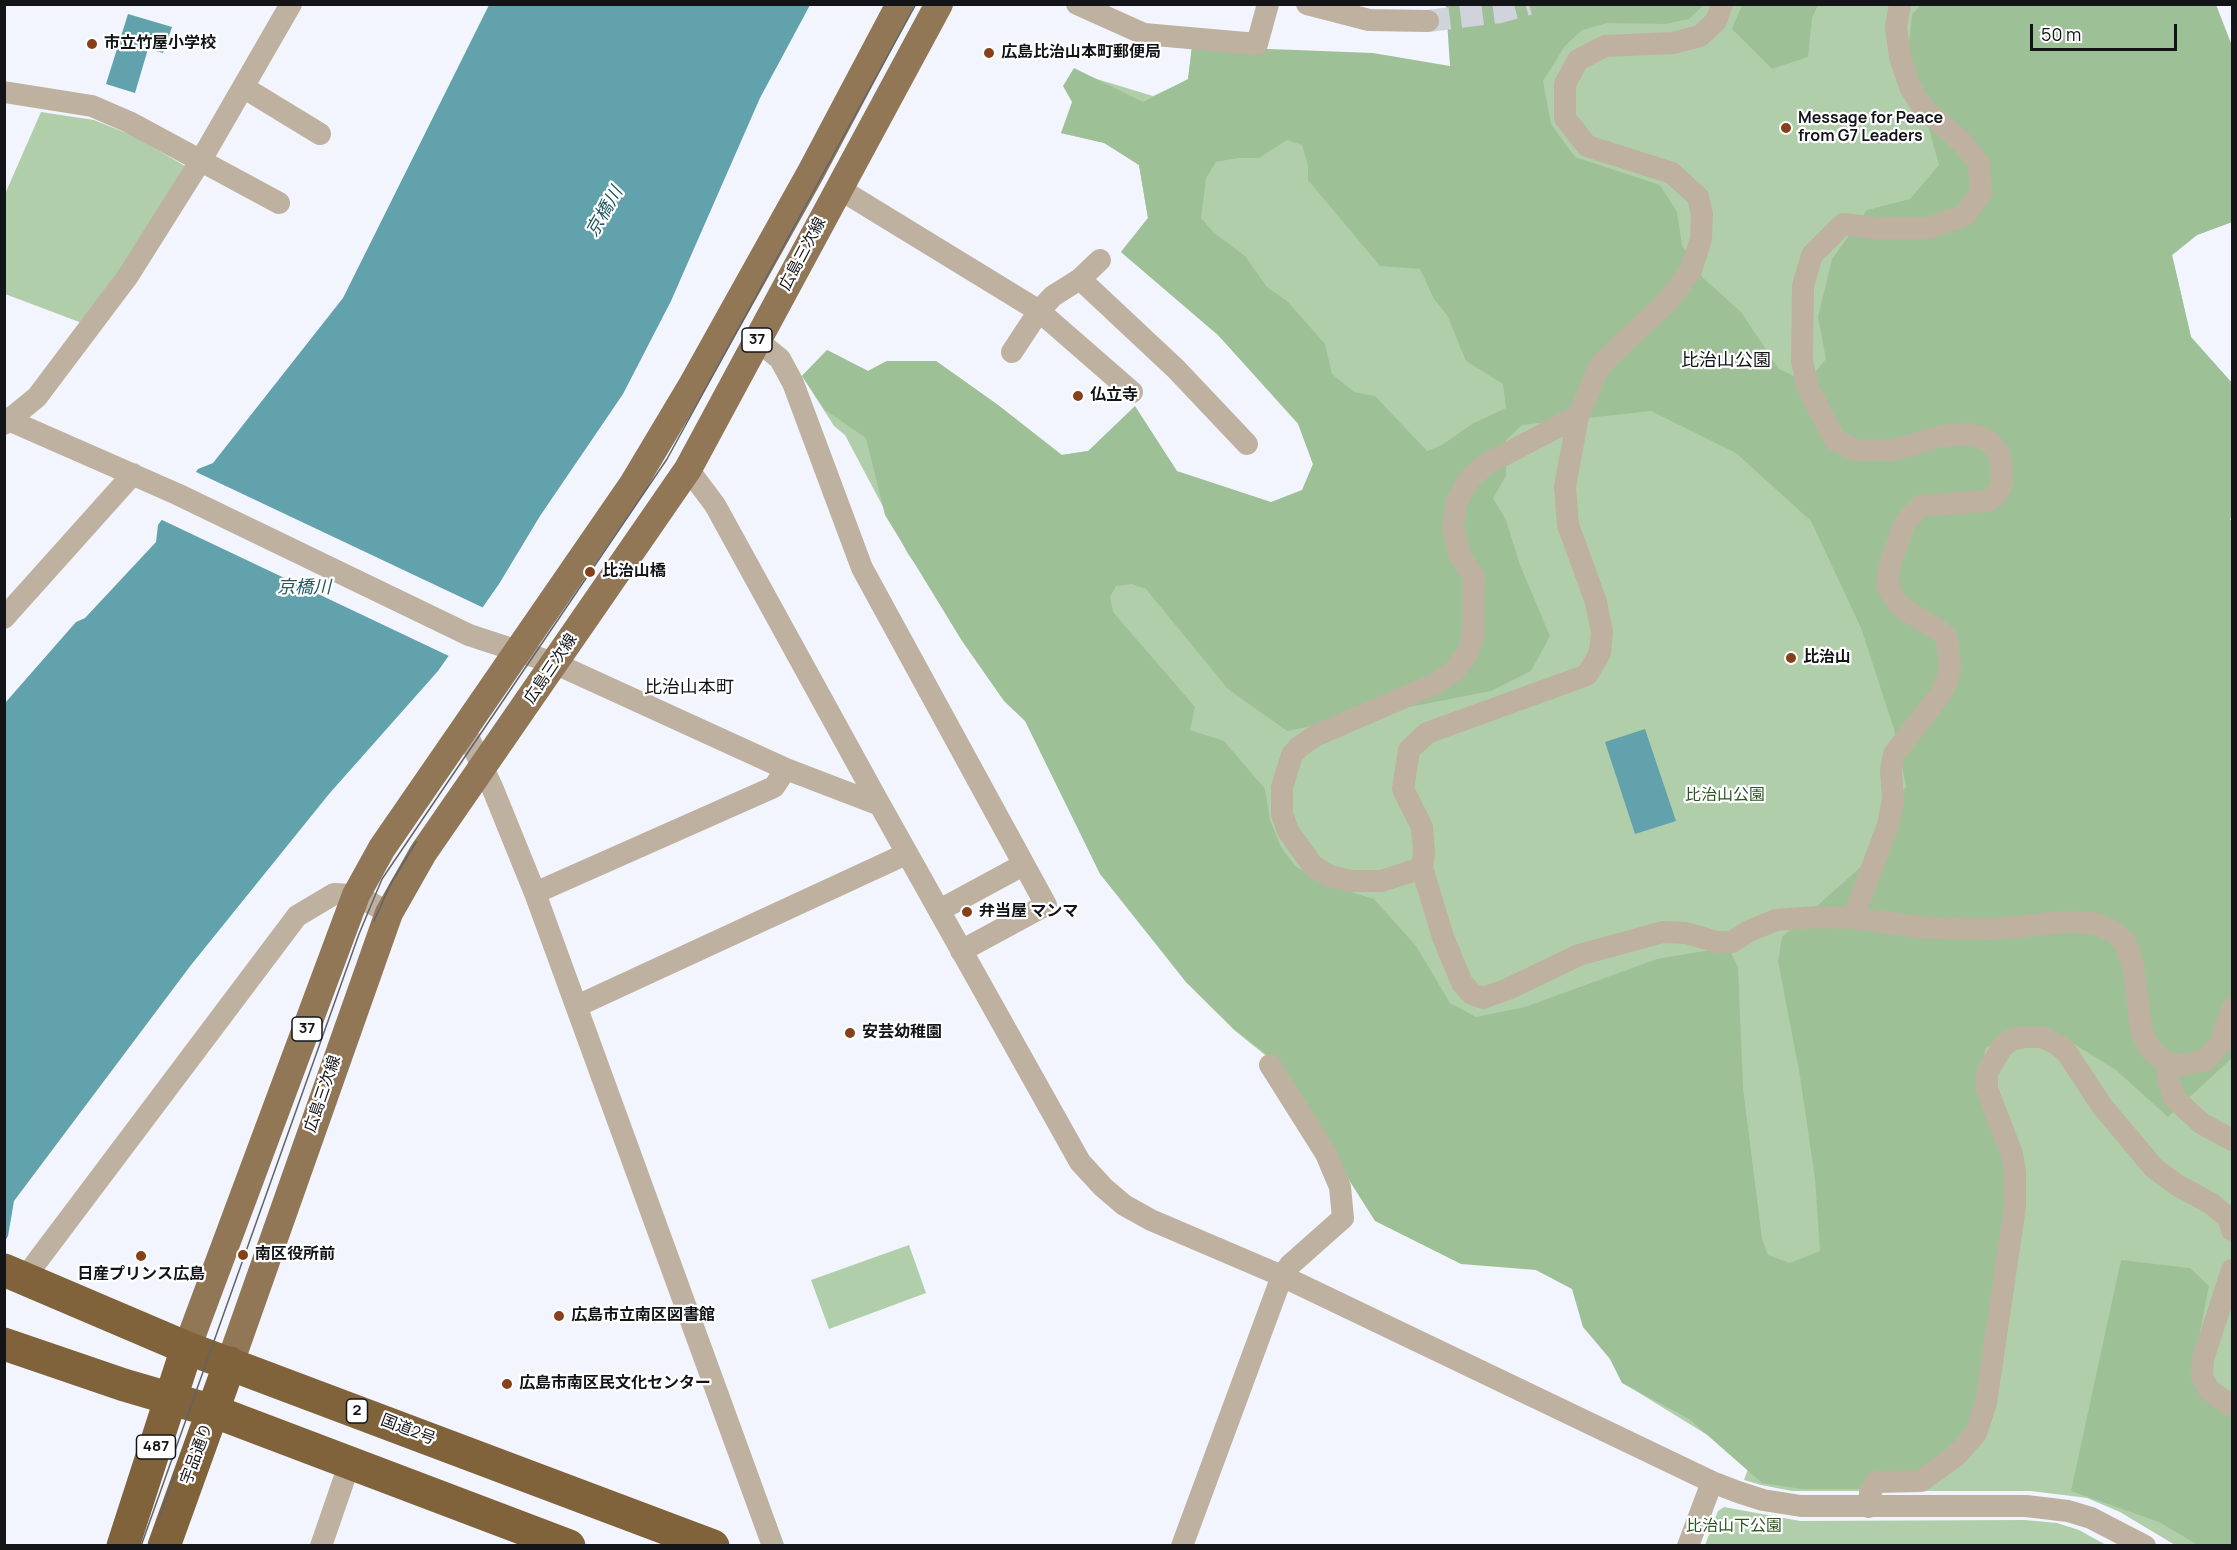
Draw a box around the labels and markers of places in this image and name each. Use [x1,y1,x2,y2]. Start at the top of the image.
place label: 市立竹屋小学校 [104,34,216,54]
marker: 市立竹屋小学校 [85,37,99,51]
place label: 広島比治山本町郵便局 [1001,43,1161,63]
marker: 広島比治山本町郵便局 [982,46,996,60]
place label: Message for Peace from G7 Leaders [1798,109,1943,147]
marker: Message for Peace from G7 Leaders [1779,121,1793,135]
place label: 仏立寺 [1090,386,1138,406]
marker: 仏立寺 [1071,389,1085,403]
place label: 比治山橋 [602,562,666,582]
marker: 比治山橋 [583,565,597,579]
place label: 比治山 [1803,648,1851,668]
marker: 比治山 [1784,651,1798,665]
place label: 弁当屋 マンマ [979,902,1078,922]
marker: 弁当屋 マンマ [960,905,974,919]
place label: 安芸幼稚園 [862,1023,942,1043]
marker: 安芸幼稚園 [843,1026,857,1040]
place label: 南区役所前 [255,1245,335,1265]
marker: 南区役所前 [236,1248,250,1262]
marker: 日産プリンス広島 [134,1249,148,1263]
place label: 日産プリンス広島 [77,1265,205,1285]
place label: 広島市立南区図書館 [571,1306,715,1326]
marker: 広島市立南区図書館 [552,1309,566,1323]
place label: 広島市南区民文化センター [519,1374,711,1394]
marker: 広島市南区民文化センター [500,1377,514,1391]

